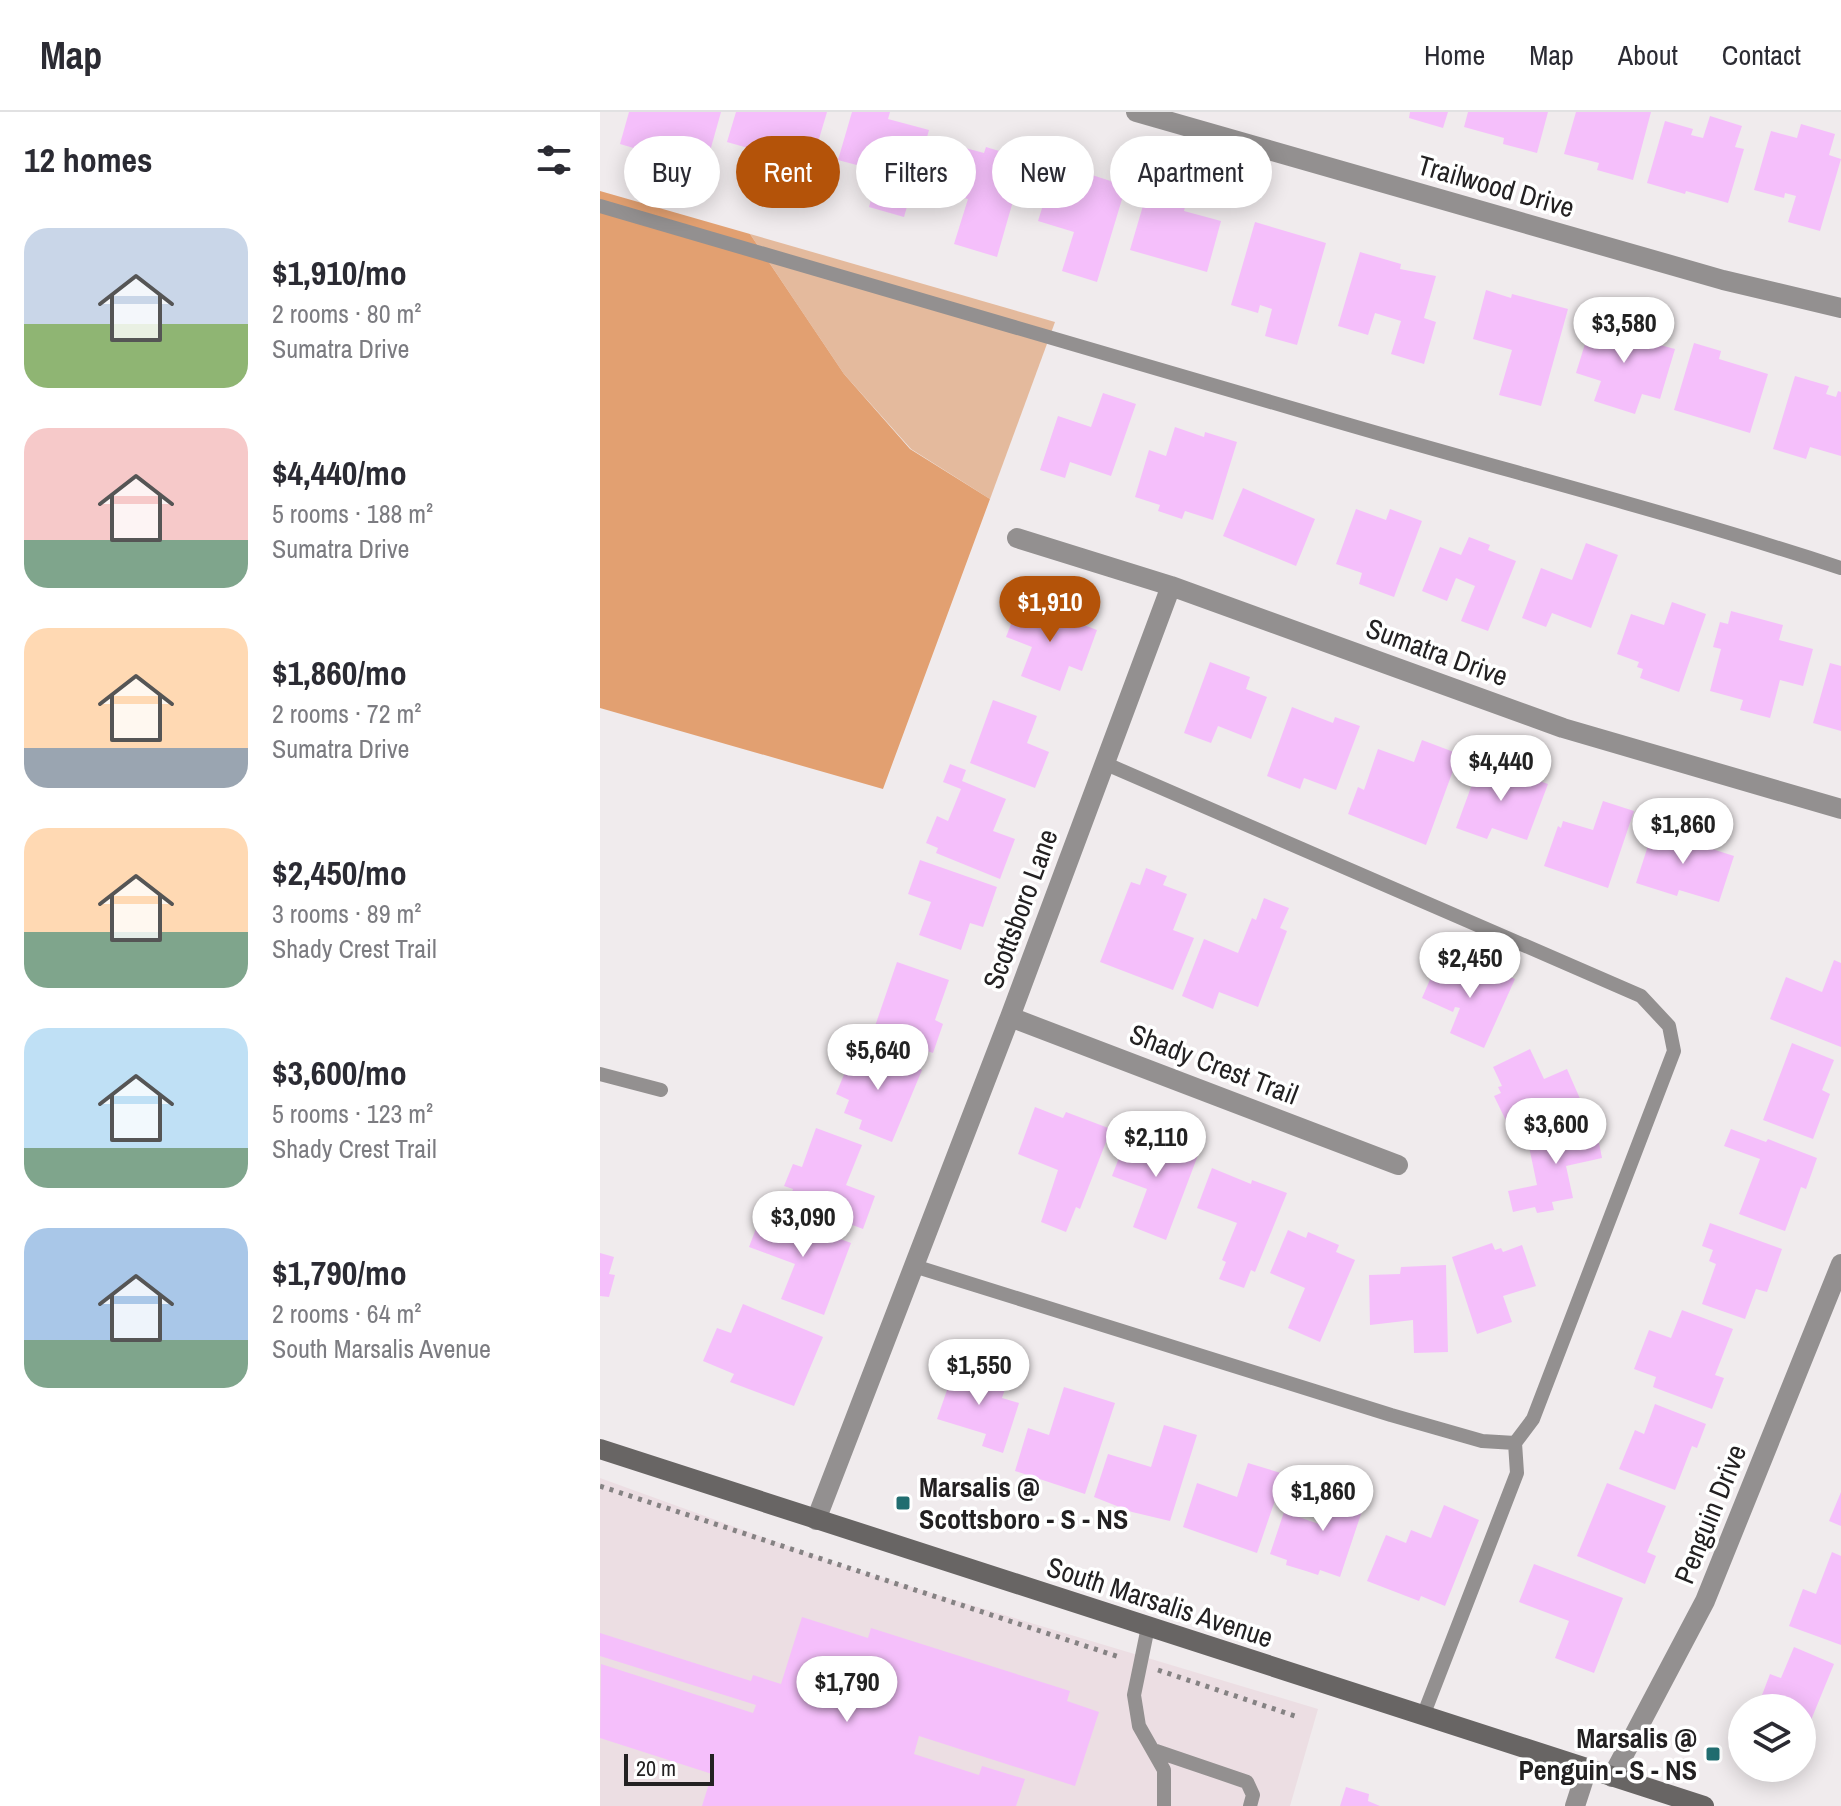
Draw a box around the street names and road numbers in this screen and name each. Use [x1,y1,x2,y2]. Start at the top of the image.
street label: Trailwood Drive [1413,146,1579,226]
street label: Sumatra Drive [1361,609,1513,695]
street label: Scottsboro Lane [974,824,1066,994]
street label: Shady Crest Trail [1124,1014,1304,1114]
street label: Penguin Drive [1665,1439,1755,1589]
street label: South Marsalis Avenue [1042,1548,1278,1656]

